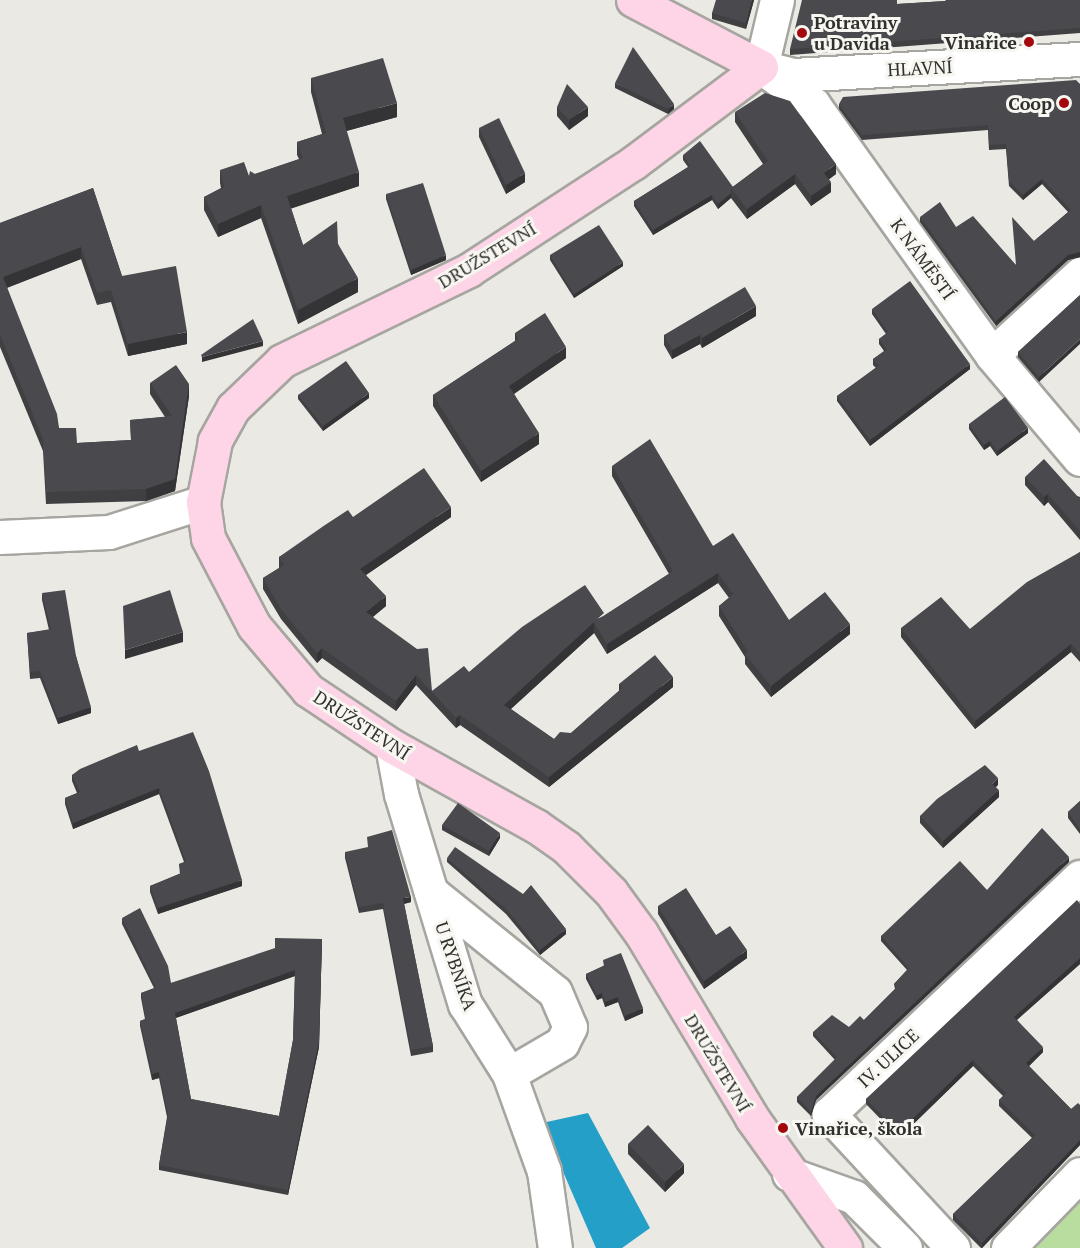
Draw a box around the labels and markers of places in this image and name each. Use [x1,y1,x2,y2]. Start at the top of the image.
place label: Potraviny u Davida [814,12,897,54]
marker: Potraviny u Davida [795,26,809,40]
place label: Vinařice [944,31,1017,53]
marker: Vinařice [1022,35,1036,49]
place label: Coop [1008,92,1052,114]
marker: Coop [1057,96,1071,110]
place label: Vinařice, škola [795,1117,923,1139]
marker: Vinařice, škola [776,1121,790,1135]

